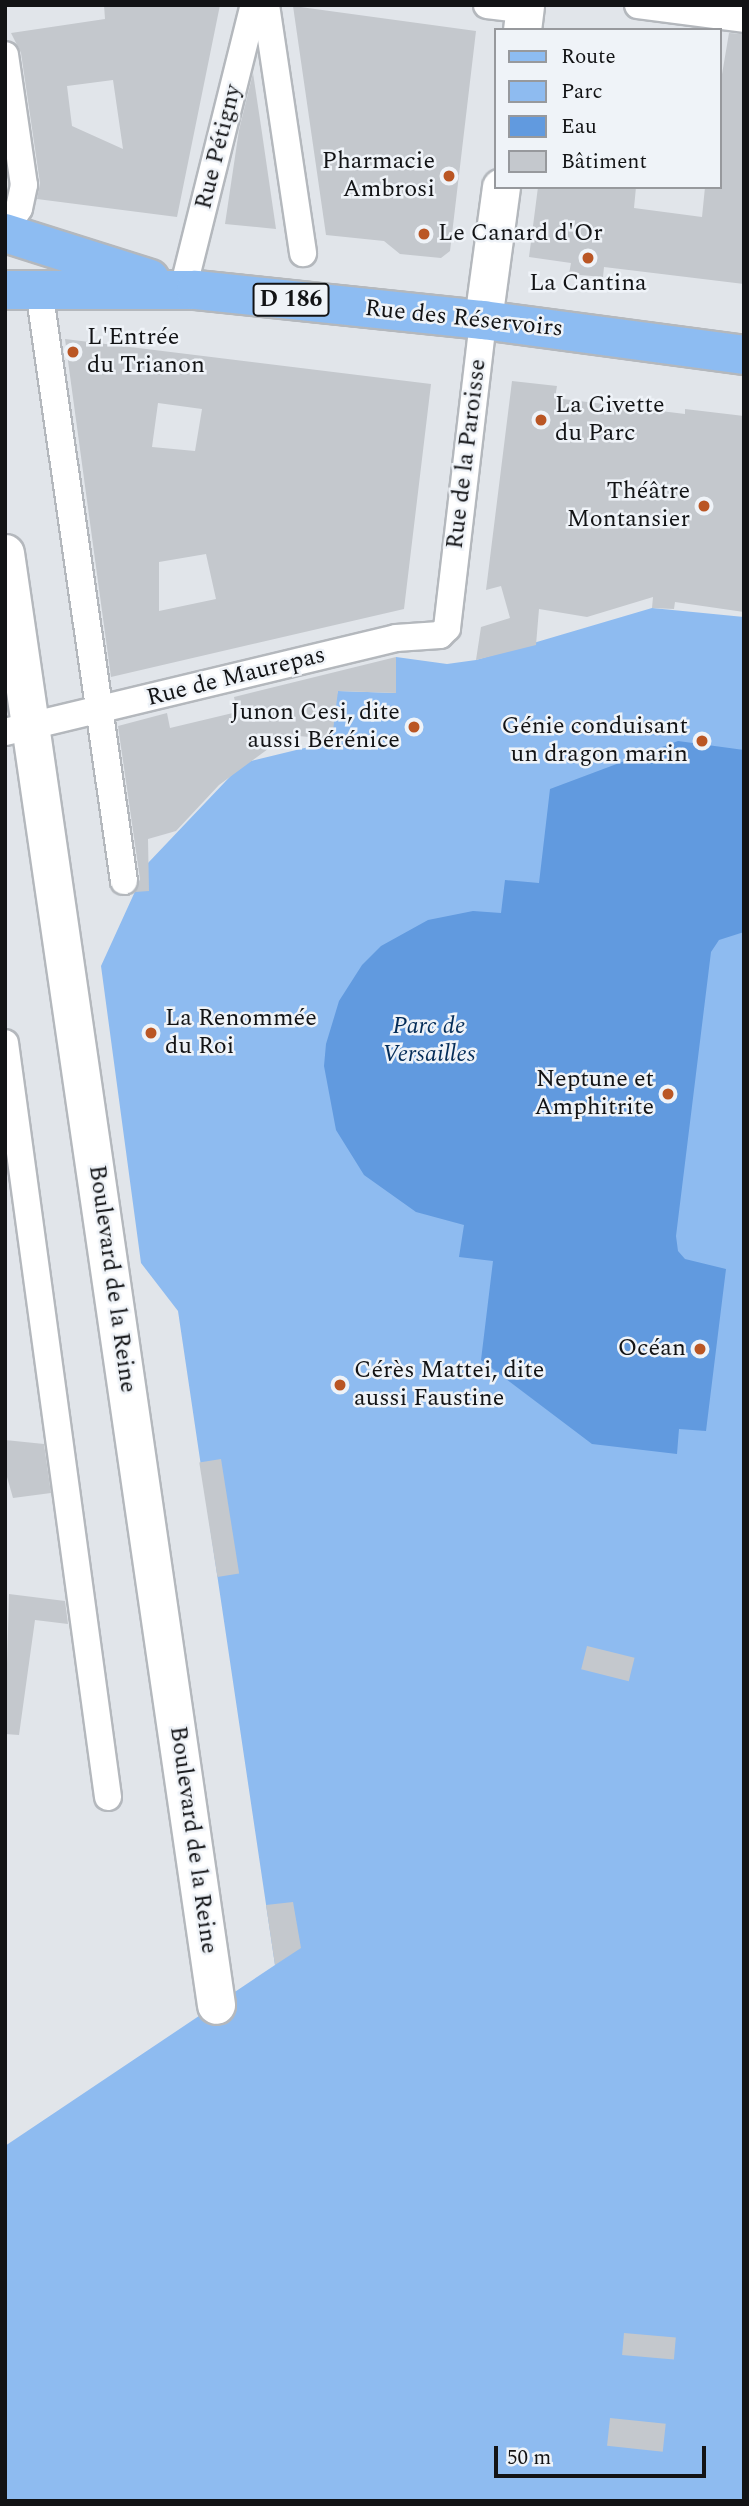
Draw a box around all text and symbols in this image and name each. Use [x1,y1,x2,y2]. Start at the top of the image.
legend [494,28,721,189]
text: Route [561,41,616,73]
text: Parc [561,76,603,108]
street label: Rue Pétigny [190,82,248,212]
text: Eau [561,111,597,143]
text: Bâtiment [561,146,647,178]
place label: Pharmacie Ambrosi [322,148,435,204]
marker: Pharmacie Ambrosi [441,168,457,184]
place label: Le Canard d'Or [438,220,603,248]
marker: Le Canard d'Or [416,226,432,242]
marker: La Cantina [580,250,596,266]
place label: La Cantina [529,270,647,298]
road number: D 186 [252,280,330,320]
street label: Rue des Réservoirs [363,294,565,344]
place label: L'Entrée du Trianon [87,324,205,380]
marker: L'Entrée du Trianon [65,344,81,360]
street label: Rue de la Paroisse [441,357,493,551]
place label: La Civette du Parc [555,392,665,448]
marker: La Civette du Parc [533,412,549,428]
place label: Théâtre Montansier [567,478,690,534]
marker: Théâtre Montansier [696,498,712,514]
street label: Rue de Maurepas [144,641,328,713]
place label: Junon Cesi, dite aussi Bérénice [231,699,400,755]
place label: Génie conduisant un dragon marin [502,713,688,769]
marker: Junon Cesi, dite aussi Bérénice [406,719,422,735]
marker: Génie conduisant un dragon marin [694,733,710,749]
place label: La Renommée du Roi [165,1005,317,1061]
park label: Parc de Versailles [383,1013,475,1069]
marker: La Renommée du Roi [143,1025,159,1041]
place label: Neptune et Amphitrite [535,1066,654,1122]
marker: Neptune et Amphitrite [660,1086,676,1102]
street label: Boulevard de la Reine [82,1163,142,1395]
place label: Océan [618,1335,686,1363]
marker: Océan [692,1341,708,1357]
place label: Cérès Mattei, dite aussi Faustine [354,1357,544,1413]
marker: Cérès Mattei, dite aussi Faustine [332,1377,348,1393]
street label: Boulevard de la Reine [163,1724,223,1956]
scale bar [497,2432,709,2476]
text: 50 m [507,2442,551,2474]

